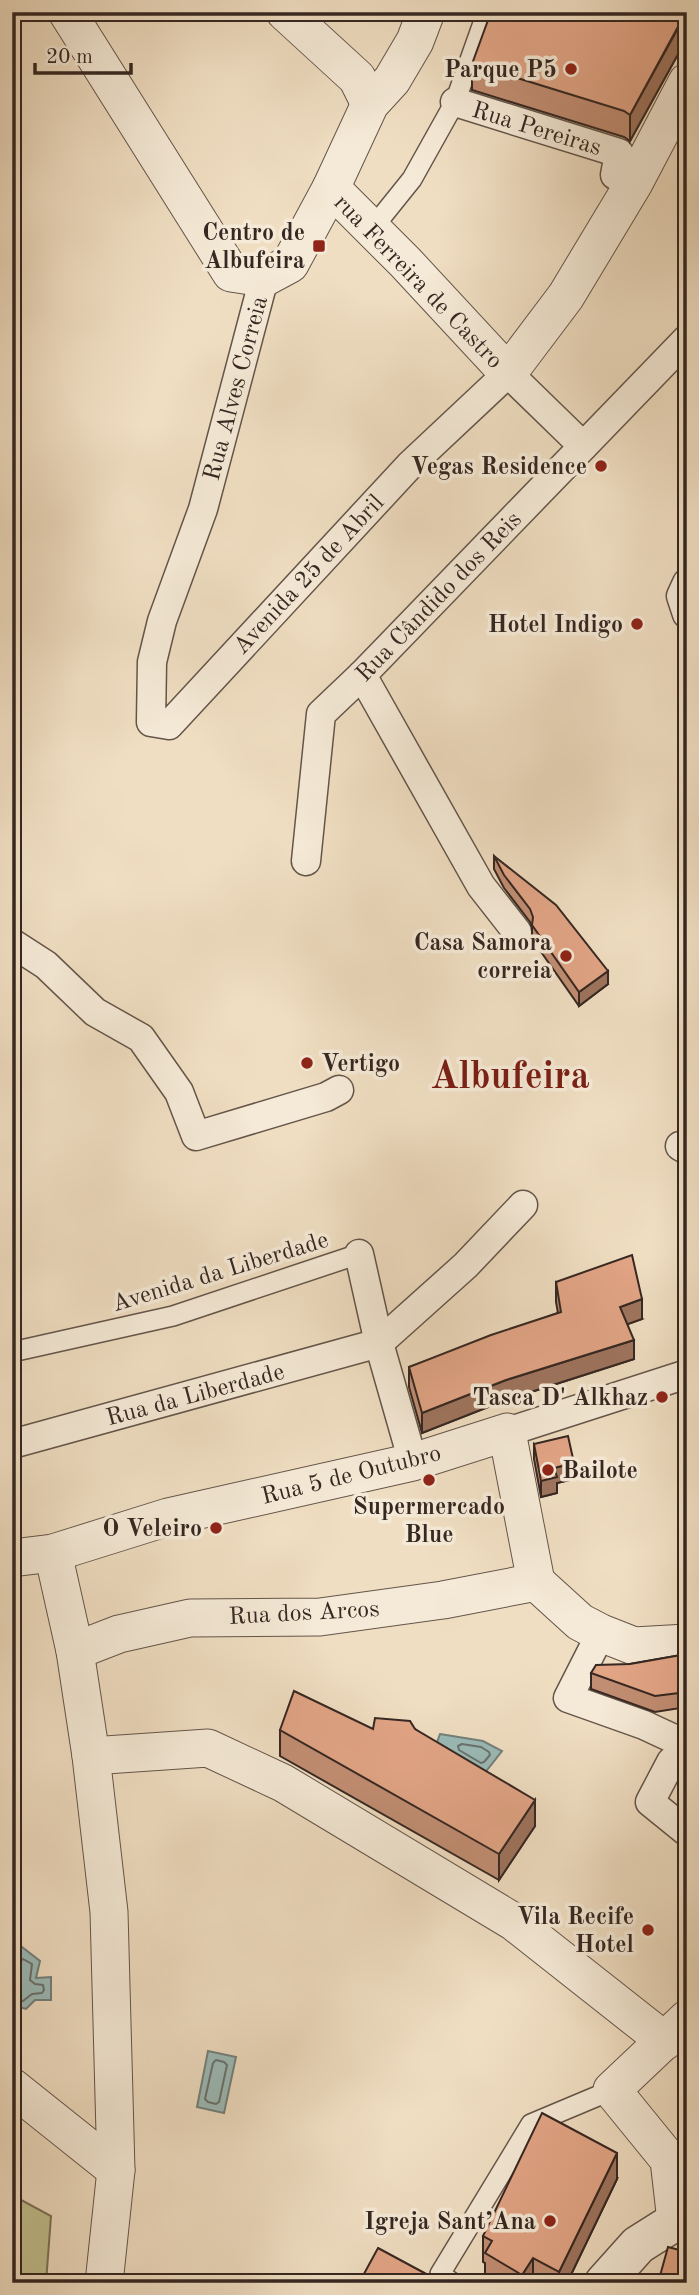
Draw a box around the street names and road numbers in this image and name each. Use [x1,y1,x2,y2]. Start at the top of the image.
street label: Rua Pereiras [469,99,604,161]
street label: rua Ferreira de Castro [329,191,506,374]
street label: Rua Alves Correia [201,293,273,483]
street label: Avenida 25 de Abril [230,491,389,660]
street label: Rua Cândido dos Reis [352,508,527,687]
street label: Avenida da Liberdade [110,1229,332,1317]
street label: Rua da Liberdade [104,1361,287,1431]
street label: Rua 5 de Outubro [259,1442,444,1510]
street label: Rua dos Arcos [228,1598,380,1630]

